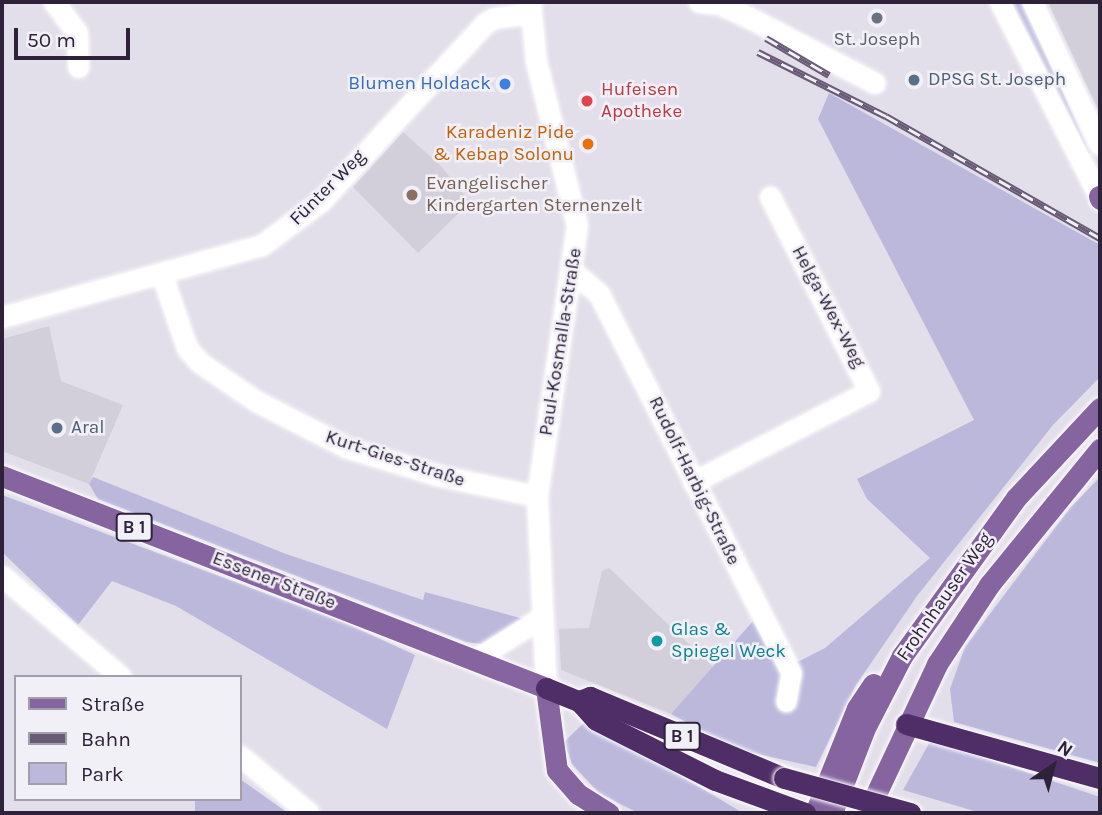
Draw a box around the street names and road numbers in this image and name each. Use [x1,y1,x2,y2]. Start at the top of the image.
street label: Fünter Weg [285,145,371,231]
street label: Helga-Wex-Weg [786,242,870,372]
street label: Paul-Kosmalla-Straße [535,247,587,437]
street label: Rudolf-Harbig-Straße [643,393,745,569]
street label: Kurt-Gies-Straße [322,426,468,492]
road number: B 1 [115,512,153,542]
street label: Frohnhauser Weg [892,528,998,666]
street label: Essener Straße [209,547,339,615]
road number: B 1 [663,722,701,750]

